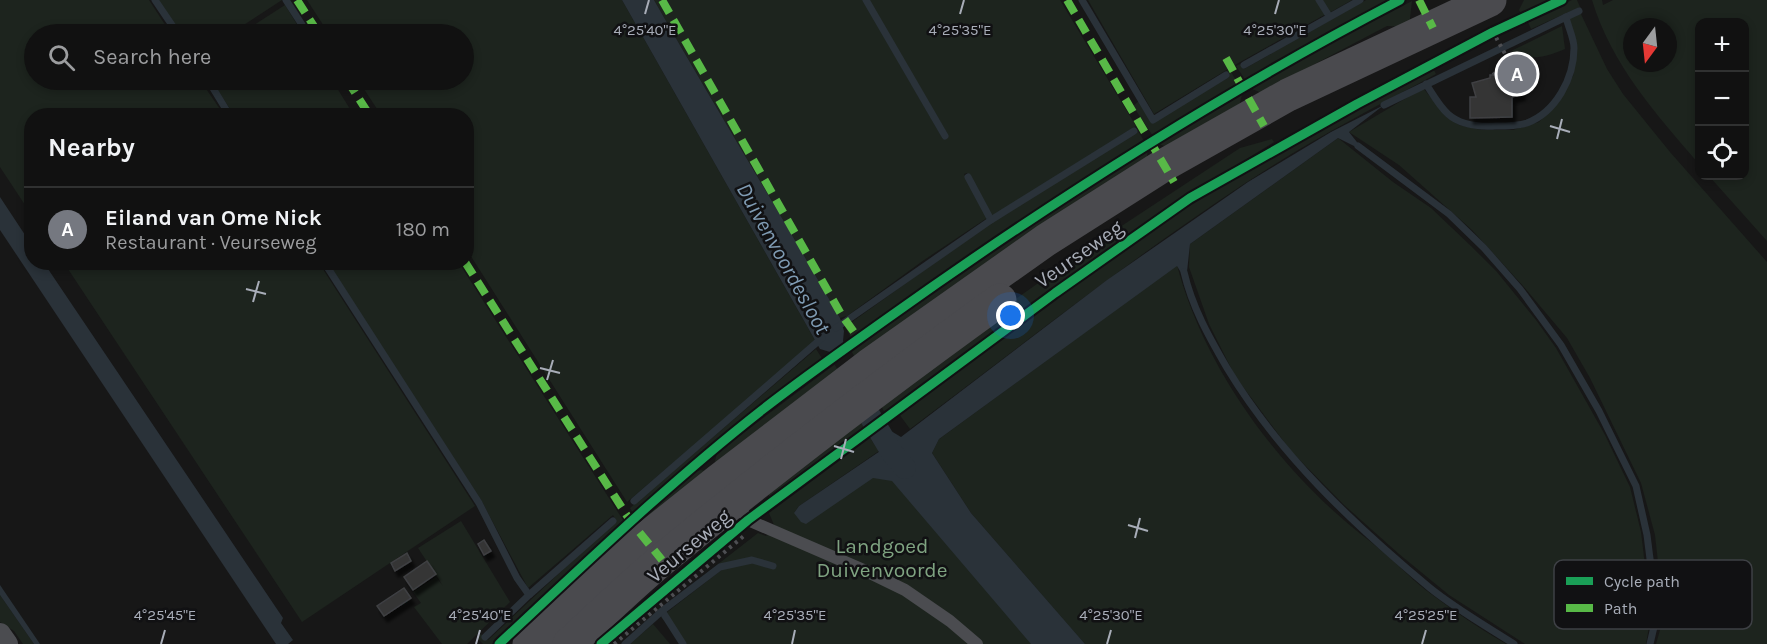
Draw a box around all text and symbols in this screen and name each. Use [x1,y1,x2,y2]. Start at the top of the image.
north arrow [1623,18,1677,72]
map controls [1695,18,1749,180]
button: + [1695,18,1749,72]
text: 4°25'40"E [614,21,676,39]
text: 4°25'35"E [929,21,992,39]
text: 4°25'30"E [1243,21,1307,39]
search box [24,24,474,90]
icon: search [45,41,78,74]
text: Search here [93,44,211,70]
pin: A [1498,52,1537,97]
button: − [1695,72,1749,126]
button: locate [1695,126,1749,180]
text: Nearby [48,132,135,163]
water label: Duivenvoordesloot [731,178,836,339]
text: Eiland van Ome Nick [105,205,322,231]
street label: Veurseweg [1030,215,1128,293]
text: A [61,218,74,241]
text: 180 m [396,218,450,241]
text: Restaurant · Veurseweg [105,231,317,254]
your location [996,301,1025,330]
street label: Veurseweg [642,504,736,588]
park label: Landgoed Duivenvoorde [816,534,948,582]
legend [1554,560,1752,629]
text: Cycle path [1604,572,1680,591]
text: Path [1604,599,1637,618]
text: 4°25'45"E [134,606,196,624]
text: 4°25'40"E [449,606,511,624]
text: 4°25'35"E [764,606,827,624]
text: 4°25'30"E [1079,606,1143,624]
text: 4°25'25"E [1395,606,1457,624]

